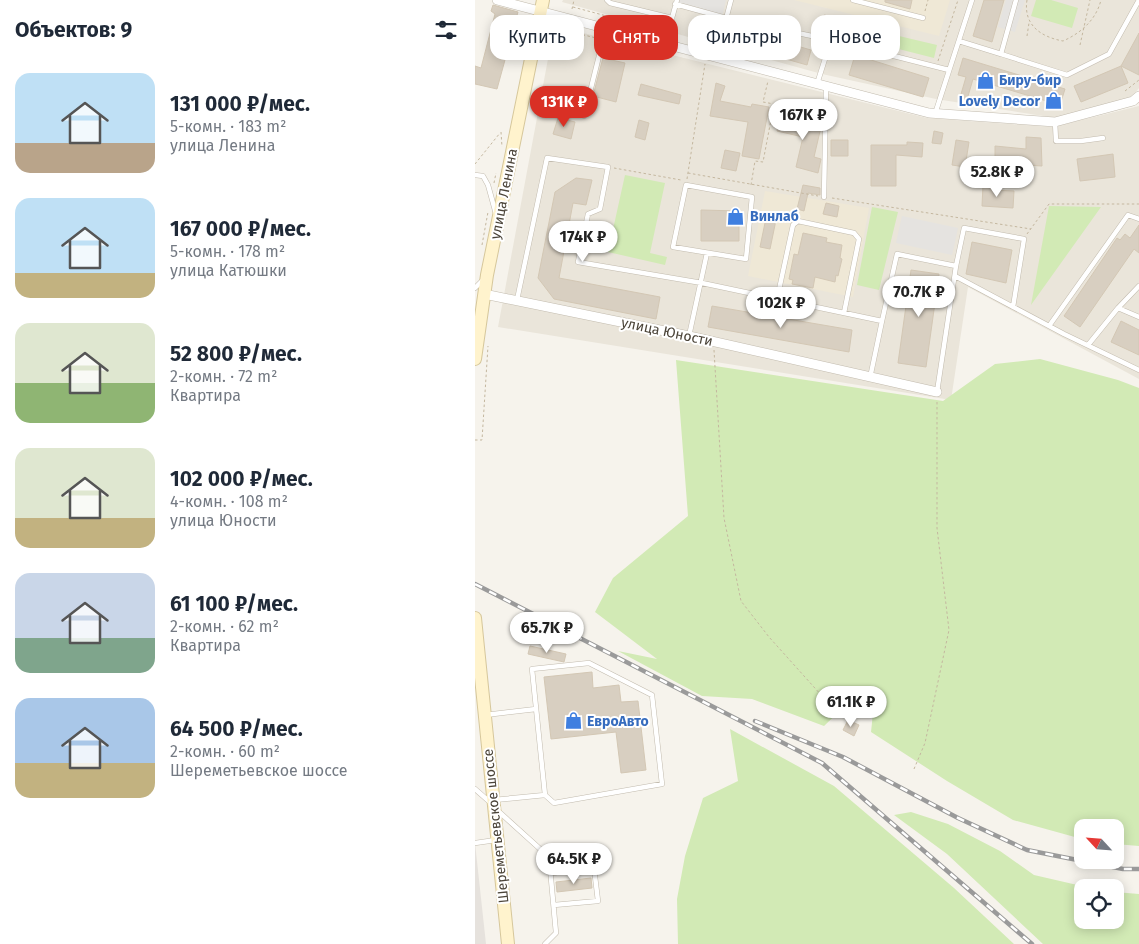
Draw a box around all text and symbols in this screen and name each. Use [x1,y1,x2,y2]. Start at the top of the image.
chip: Купить [490,15,584,60]
chip: Снять [594,15,678,60]
chip: Фильтры [688,15,801,60]
chip: Новое [811,15,900,60]
icon: filters [432,16,460,44]
text: Объектов: 9 [15,17,132,43]
shop icon: Биру-бир [975,70,995,90]
place label: Биру-бир [999,72,1061,89]
pin: 131K ₽ [523,86,605,128]
text: 131 000 ₽/мес. [170,91,310,117]
shop icon: Lovely Decor [1044,91,1064,111]
text: 131K ₽ [541,92,587,111]
icon: home [55,93,115,153]
place label: Lovely Decor [959,93,1040,110]
pin: 167K ₽ [762,98,844,141]
text: 167K ₽ [780,105,826,124]
text: 5-комн. · 183 m² [170,117,286,136]
text: улица Ленина [170,136,275,155]
street label: улица Ленина [487,147,521,241]
pin: 52.8K ₽ [951,156,1043,198]
text: 52.8K ₽ [970,162,1024,181]
shop icon: Винлаб [726,206,746,226]
place label: Винлаб [750,208,799,225]
text: 167 000 ₽/мес. [170,216,311,242]
icon: home [55,218,115,278]
pin: 174K ₽ [542,220,624,263]
text: 174K ₽ [560,227,606,246]
text: 5-комн. · 178 m² [170,242,285,261]
text: улица Катюшки [170,261,287,280]
pin: 70.7K ₽ [873,276,965,318]
text: 70.7K ₽ [893,282,945,301]
pin: 102K ₽ [740,286,822,329]
text: 102K ₽ [757,293,805,312]
street label: улица Юности [620,314,714,350]
text: 52 800 ₽/мес. [170,341,302,367]
icon: home [55,343,115,403]
text: 2-комн. · 72 m² [170,367,277,386]
text: Квартира [170,386,241,405]
text: 102 000 ₽/мес. [170,466,313,492]
icon: home [55,468,115,528]
text: 4-комн. · 108 m² [170,492,288,511]
text: улица Юности [170,511,277,530]
text: 61 100 ₽/мес. [170,591,298,617]
icon: home [55,593,115,653]
pin: 65.7K ₽ [501,612,593,654]
text: 2-комн. · 62 m² [170,617,279,636]
text: 65.7K ₽ [521,618,573,637]
text: Квартира [170,636,241,655]
pin: 61.1K ₽ [805,686,897,728]
text: 61.1K ₽ [827,692,875,711]
shop icon: ЕвроАвто [563,711,583,731]
place label: ЕвроАвто [587,713,649,730]
text: 64 500 ₽/мес. [170,716,303,742]
icon: home [55,718,115,778]
text: 2-комн. · 60 m² [170,742,280,761]
street label: Шереметьевское шоссе [479,748,513,904]
text: Шереметьевское шоссе [170,761,348,780]
north arrow [1074,819,1124,869]
map controls [1074,819,1124,929]
pin: 64.5K ₽ [528,842,620,885]
text: 64.5K ₽ [547,849,601,868]
button: locate [1074,879,1124,929]

